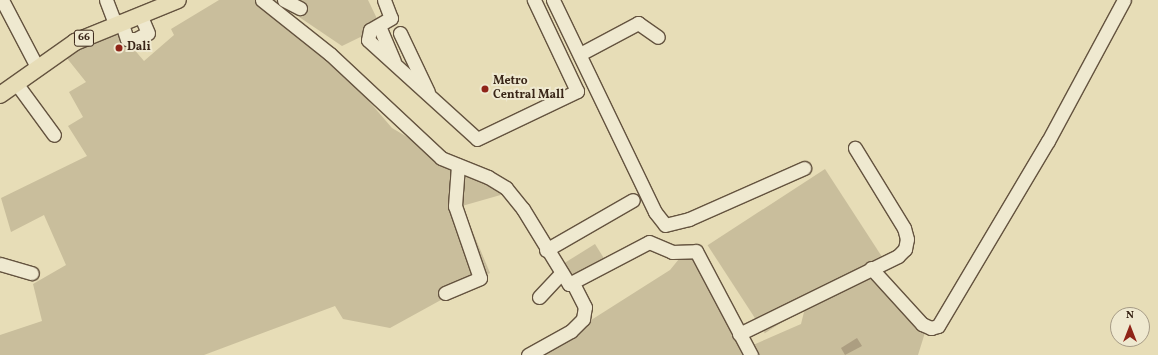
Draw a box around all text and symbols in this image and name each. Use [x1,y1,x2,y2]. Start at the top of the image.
road number: 66 [73,29,95,47]
place label: Dali [127,41,151,55]
marker: Dali [114,43,124,53]
place label: Metro Central Mall [493,75,564,103]
marker: Metro Central Mall [480,84,490,94]
north arrow [1110,307,1150,347]
text: N [1126,308,1134,323]

